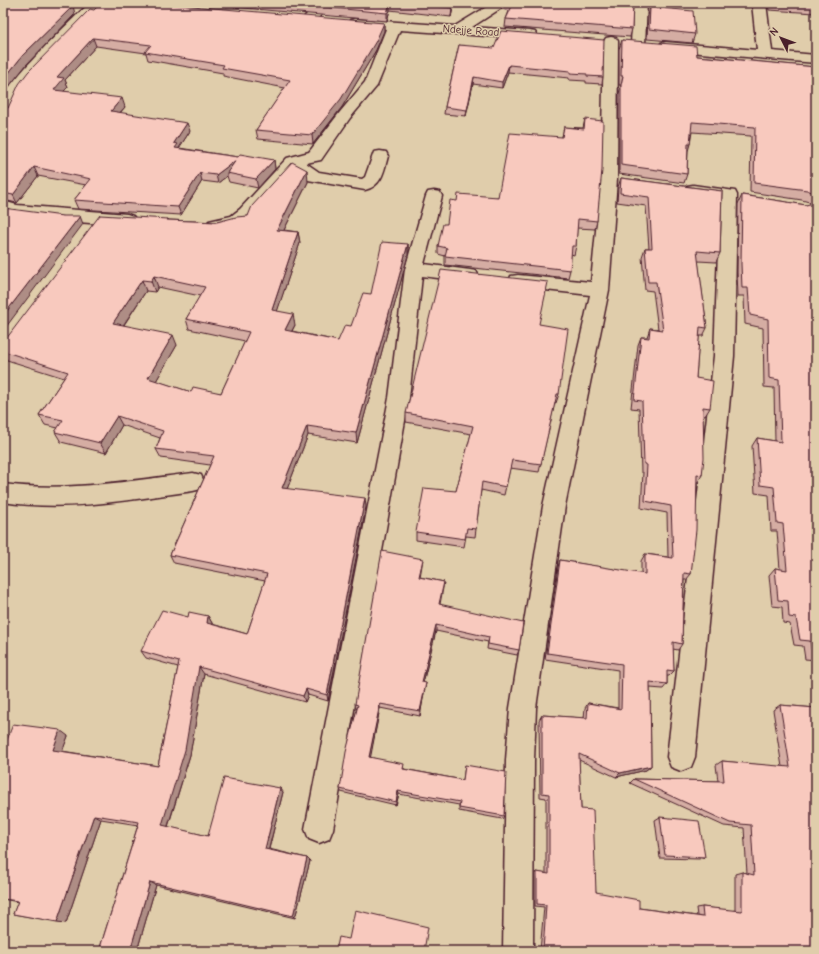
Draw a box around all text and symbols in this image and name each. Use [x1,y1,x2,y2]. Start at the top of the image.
north arrow [761,18,801,58]
street label: Ndejje Road [442,22,500,39]
text: N [767,25,781,39]

